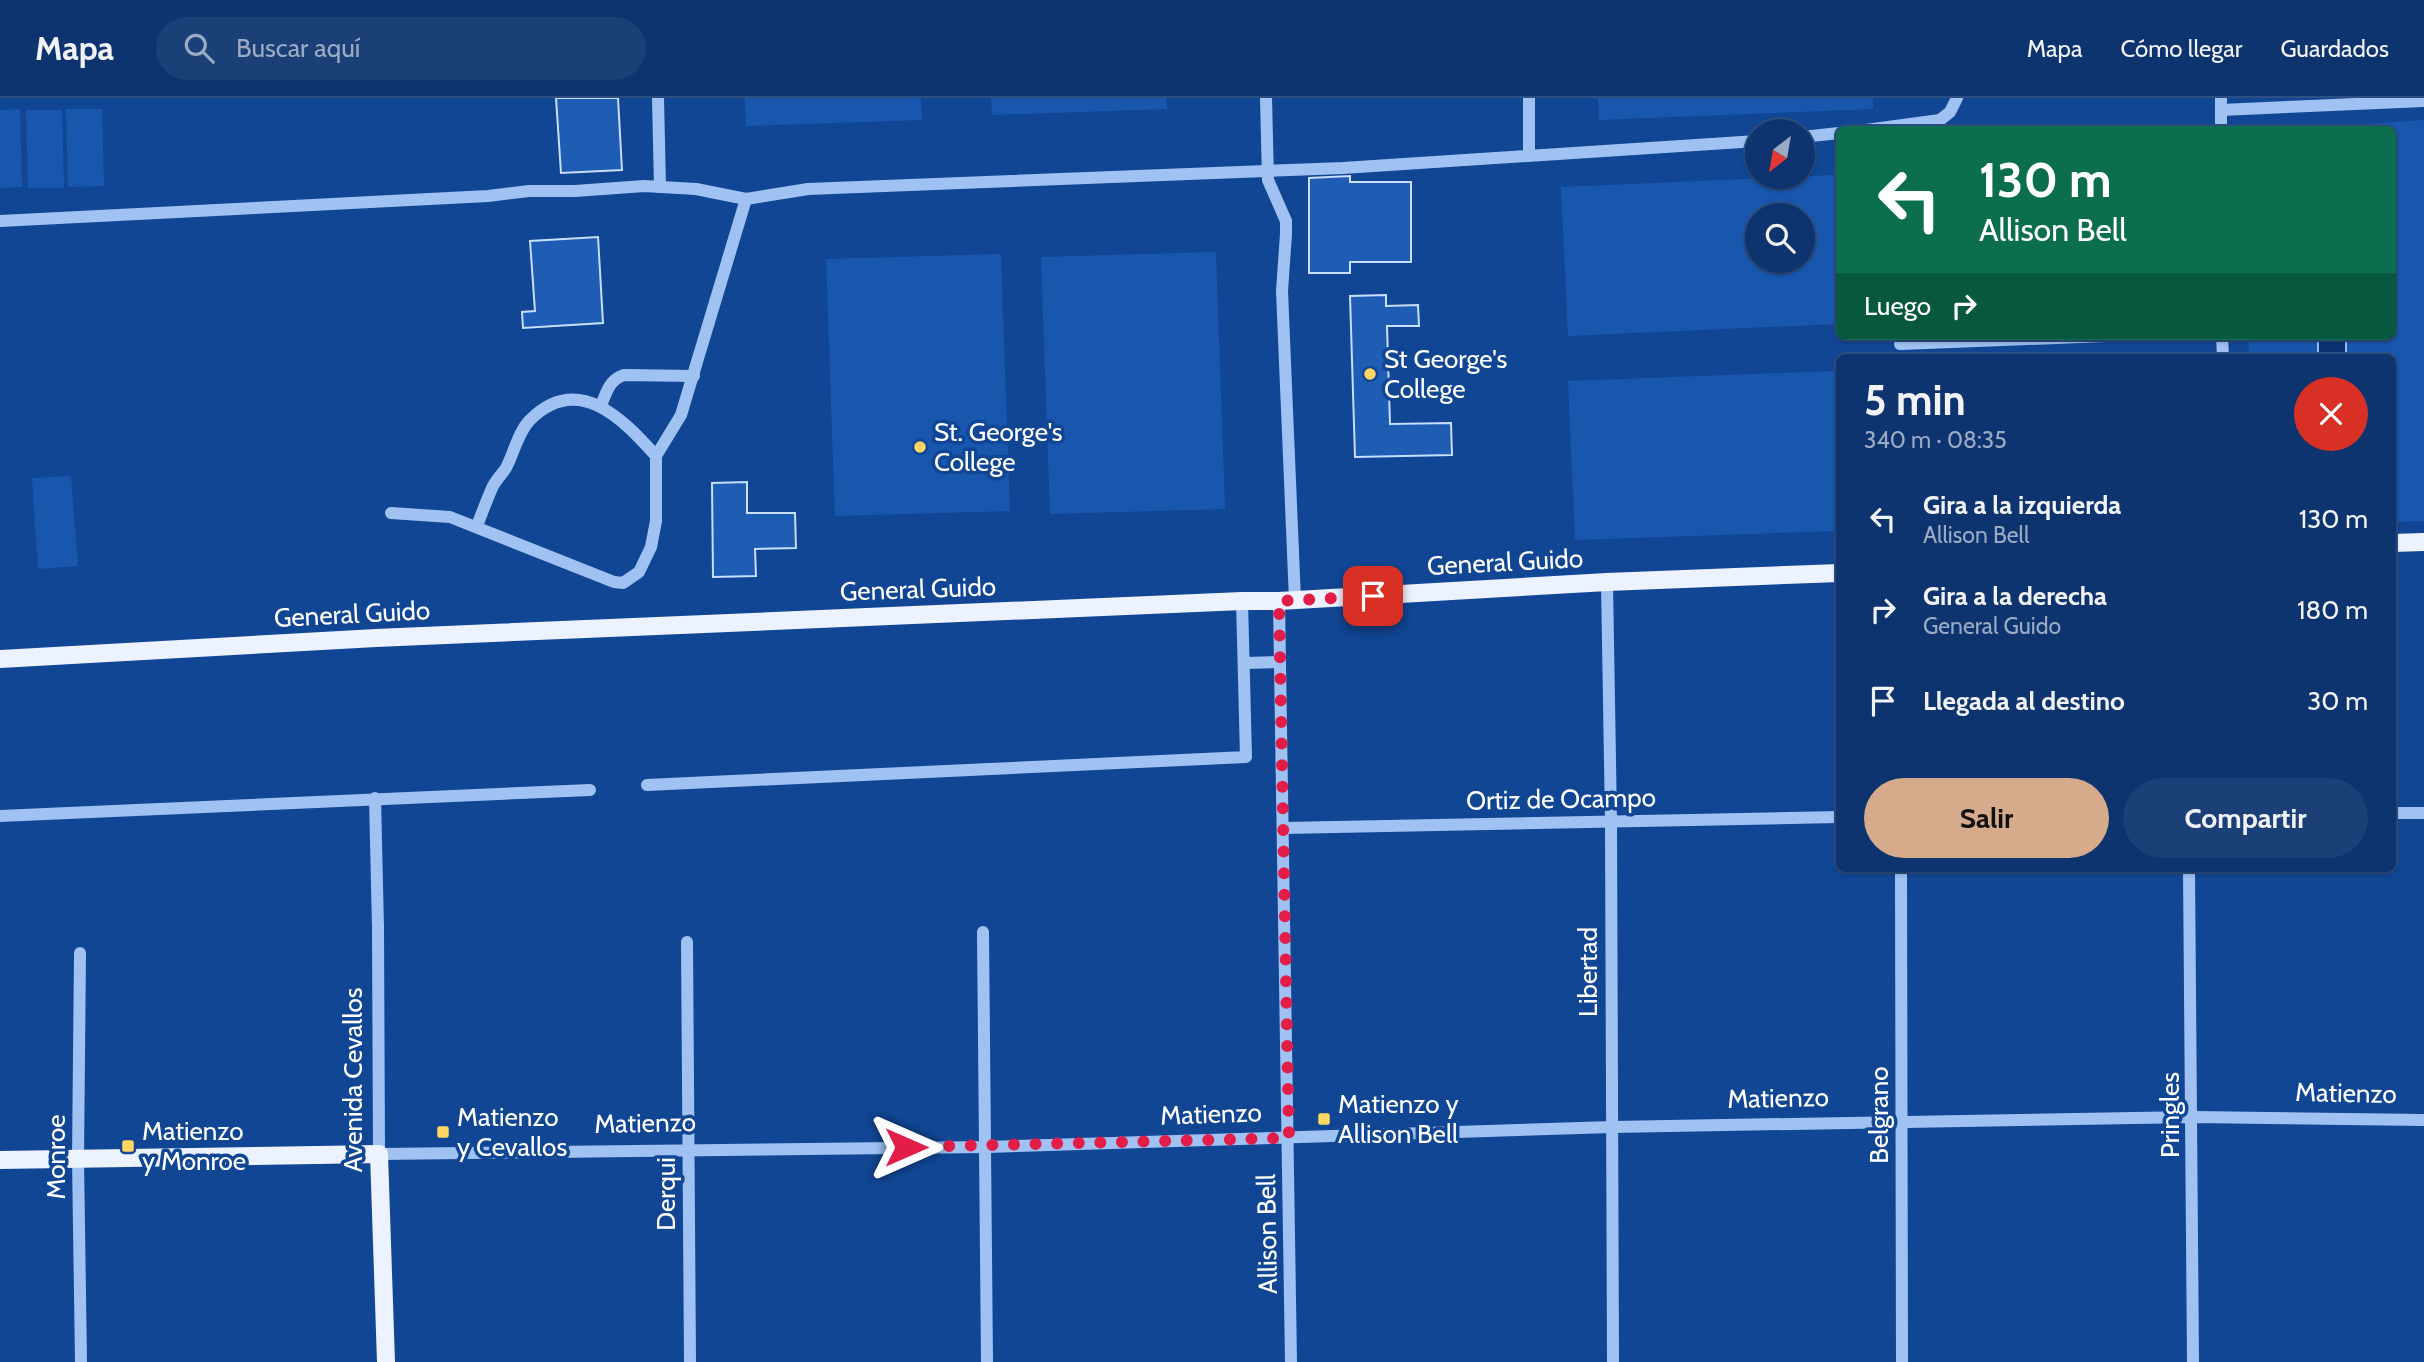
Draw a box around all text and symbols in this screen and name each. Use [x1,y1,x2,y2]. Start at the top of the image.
search box [156,17,646,80]
text: Mapa [35,28,114,68]
icon: search [180,29,218,67]
text: Buscar aquí [236,32,360,64]
text: Mapa [2027,34,2083,63]
text: Cómo llegar [2121,34,2242,63]
text: Guardados [2280,34,2389,63]
north arrow [1745,119,1815,189]
map controls [1745,119,1815,273]
text: 130 m [1979,150,2112,209]
icon: left [1864,154,1955,245]
button: search [1745,203,1815,273]
text: Allison Bell [1979,210,2127,249]
icon: right [1945,287,1983,325]
text: Luego [1864,290,1931,322]
place label: St George's College [1384,343,1507,405]
marker: St George's College [1362,366,1378,382]
text: 5 min [1864,374,1966,426]
button: close [2294,377,2368,451]
place label: St. George's College [934,416,1063,478]
text: 340 m · 08:35 [1864,426,2007,454]
marker: St. George's College [912,439,928,455]
text: Gira a la izquierda [1923,489,2121,521]
icon: left [1864,500,1902,538]
text: 130 m [2299,503,2368,535]
text: Allison Bell [1923,521,2029,549]
street label: General Guido [1426,542,1584,582]
pin [1343,566,1403,626]
street label: General Guido [839,570,997,608]
icon: arrive [1354,577,1392,615]
text: Gira a la derecha [1923,580,2107,612]
icon: right [1864,591,1902,629]
street label: General Guido [273,594,431,634]
text: 180 m [2297,594,2368,626]
text: General Guido [1923,612,2061,640]
icon: arrive [1864,682,1902,720]
text: Llegada al destino [1923,685,2125,717]
text: 30 m [2307,685,2368,717]
button: Salir [1864,778,2109,858]
button: Compartir [2123,778,2368,858]
street label: Ortiz de Ocampo [1466,781,1656,817]
street label: Libertad [1572,927,1604,1017]
street label: Avenida Cevallos [337,987,369,1172]
street label: Belgrano [1863,1066,1895,1164]
street label: Pringles [2154,1072,2186,1158]
street label: Matienzo [2295,1076,2397,1110]
street label: Matienzo [1727,1081,1829,1115]
place label: Matienzo y Allison Bell [1338,1088,1459,1150]
street label: Matienzo [1160,1096,1262,1132]
place label: Matienzo y Cevallos [457,1101,567,1163]
street label: Matienzo [594,1106,696,1140]
position arrow [869,1110,943,1184]
marker: Matienzo y Allison Bell [1316,1111,1332,1127]
street label: Monroe [40,1114,72,1200]
place label: Matienzo y Monroe [142,1115,246,1177]
marker: Matienzo y Cevallos [435,1124,451,1140]
marker: Matienzo y Monroe [120,1138,136,1154]
street label: Derqui [650,1157,682,1231]
street label: Allison Bell [1250,1174,1284,1294]

